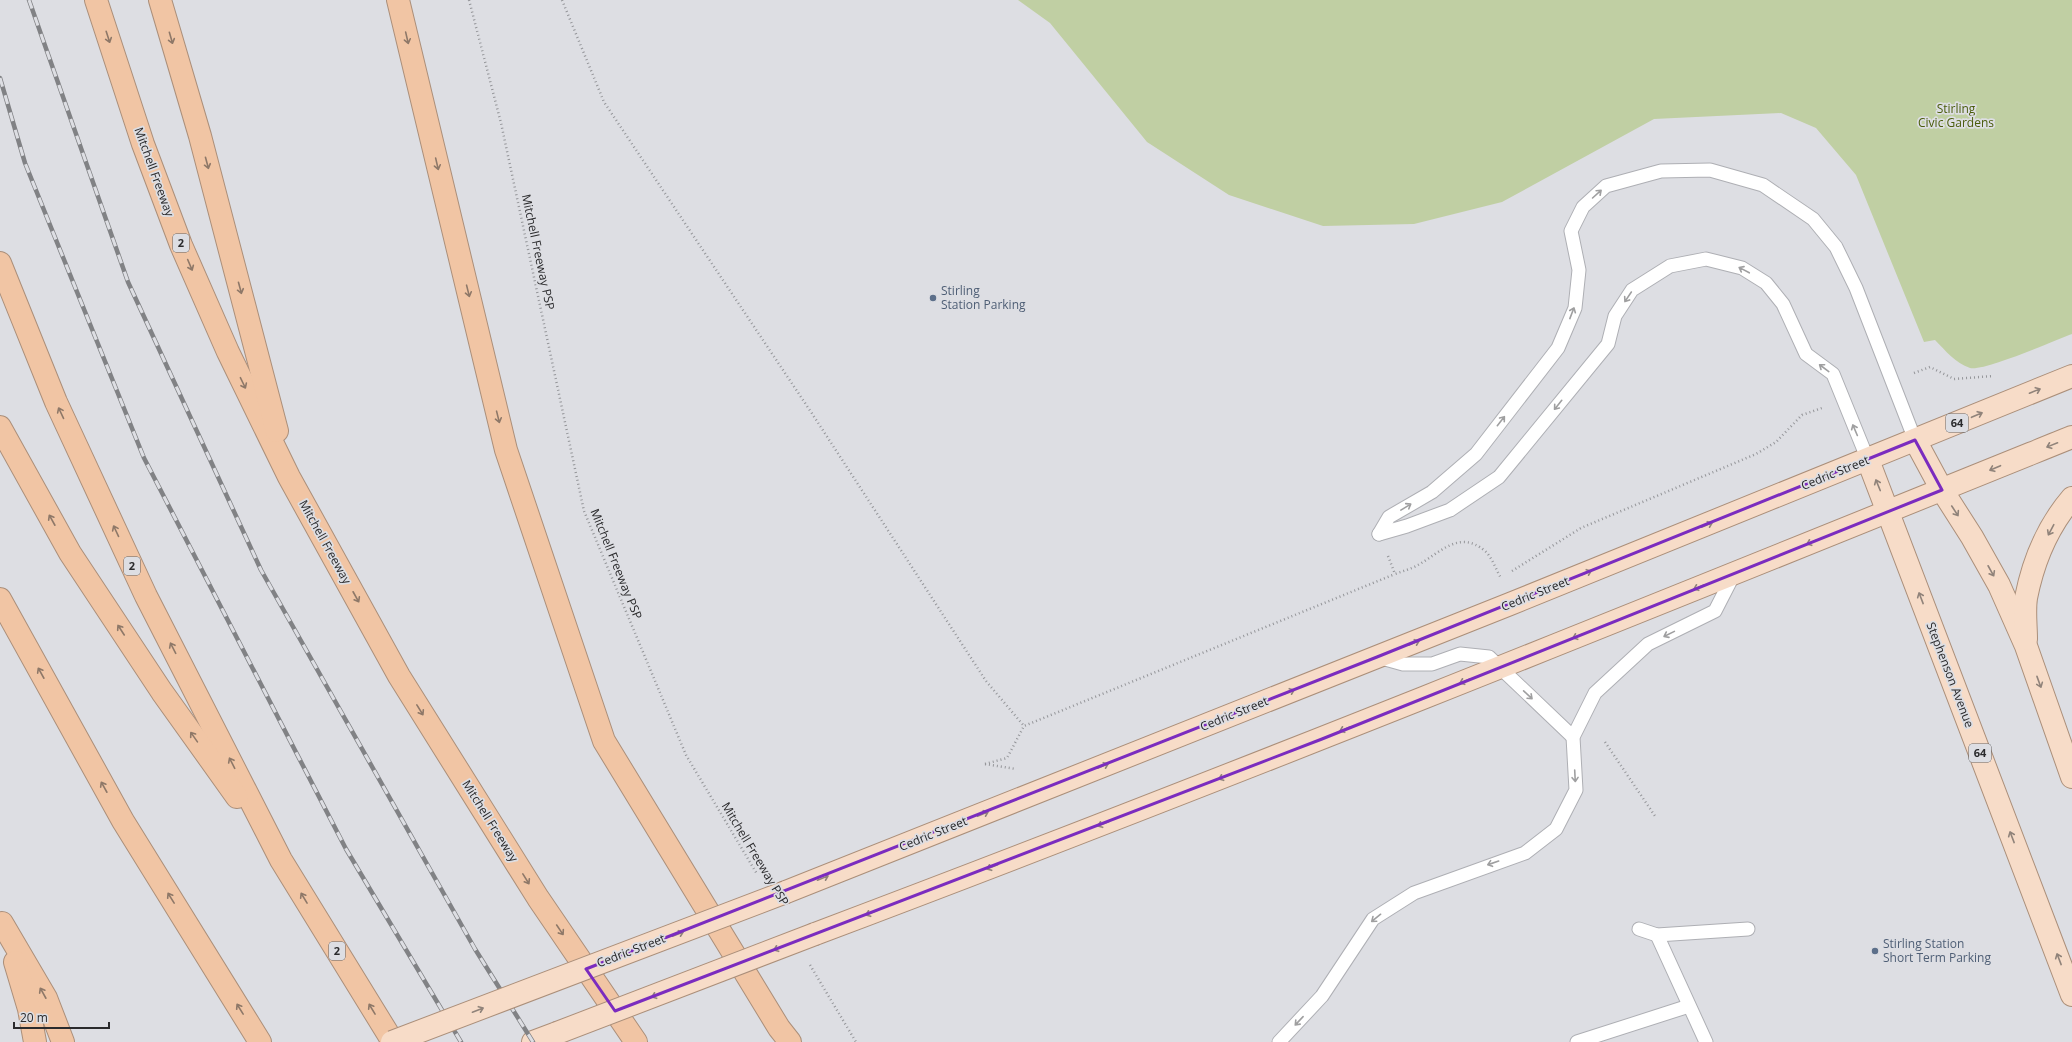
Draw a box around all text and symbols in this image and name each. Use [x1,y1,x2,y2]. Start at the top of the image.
one-way arrow [105,30,112,43]
one-way arrow [168,31,175,44]
one-way arrow [404,31,412,44]
park label: Stirling Civic Gardens [1918,100,1994,131]
street label: Mitchell Freeway [130,125,179,220]
one-way arrow [203,156,211,169]
one-way arrow [434,158,442,171]
one-way arrow [1592,189,1603,198]
street label: Mitchell Freeway PSP [518,193,559,311]
road number: 2 [173,234,189,252]
one-way arrow [187,258,194,270]
one-way arrow [1739,266,1751,273]
one-way arrow [237,281,244,294]
place label: Stirling Station Parking [941,282,1026,313]
one-way arrow [464,284,472,297]
one-way arrow [1624,292,1632,303]
marker: Stirling Station Parking [928,293,938,303]
one-way arrow [1569,307,1577,319]
one-way arrow [1818,364,1829,372]
one-way arrow [240,377,247,389]
one-way arrow [2029,387,2041,394]
one-way arrow [1554,399,1562,410]
one-way arrow [57,407,64,419]
one-way arrow [495,410,502,423]
one-way arrow [1971,410,1983,418]
road number: 64 [1946,414,1968,432]
one-way arrow [1497,415,1506,426]
one-way arrow [1851,425,1859,437]
one-way arrow [2046,441,2058,449]
street label: Cedric Street [1798,451,1871,494]
one-way arrow [1990,465,2002,472]
one-way arrow [1874,480,1882,492]
street label: Mitchell Freeway [295,497,356,588]
one-way arrow [1400,502,1412,510]
one-way arrow [1951,505,1959,516]
street label: Mitchell Freeway PSP [587,506,646,622]
one-way arrow [48,514,55,526]
one-way arrow [1700,521,1712,528]
one-way arrow [2046,524,2054,536]
one-way arrow [112,525,119,537]
one-way arrow [1807,538,1819,546]
road number: 2 [124,557,140,575]
one-way arrow [1987,565,1995,577]
one-way arrow [1580,569,1592,577]
street label: Cedric Street [1498,572,1571,615]
one-way arrow [1693,584,1705,592]
one-way arrow [352,591,360,603]
one-way arrow [1916,593,1924,605]
street label: Stephenson Avenue [1923,620,1978,730]
one-way arrow [117,625,125,636]
one-way arrow [1663,631,1675,638]
one-way arrow [1573,633,1585,640]
one-way arrow [1407,638,1419,646]
one-way arrow [168,642,176,654]
one-way arrow [37,667,44,679]
one-way arrow [2036,676,2044,688]
one-way arrow [1460,678,1472,686]
one-way arrow [1283,688,1295,696]
one-way arrow [1523,691,1533,700]
street label: Cedric Street [1197,692,1270,735]
one-way arrow [417,704,425,716]
one-way arrow [1339,726,1351,734]
one-way arrow [190,732,198,743]
road number: 64 [1969,744,1991,762]
one-way arrow [228,758,235,770]
one-way arrow [1097,762,1109,770]
one-way arrow [1571,769,1578,782]
one-way arrow [1218,774,1230,781]
street label: Mitchell Freeway [458,777,523,866]
one-way arrow [100,781,108,793]
street label: Mitchell Freeway PSP [718,799,793,909]
one-way arrow [976,810,988,818]
street label: Cedric Street [896,812,969,855]
one-way arrow [1097,821,1109,829]
one-way arrow [2008,832,2016,844]
one-way arrow [1488,860,1500,868]
one-way arrow [987,864,999,872]
one-way arrow [523,873,531,885]
one-way arrow [816,873,828,881]
one-way arrow [300,892,308,904]
one-way arrow [167,893,175,904]
one-way arrow [864,910,877,917]
one-way arrow [1371,914,1382,922]
one-way arrow [556,924,564,935]
one-way arrow [671,929,683,937]
street label: Cedric Street [594,930,667,971]
place label: Stirling Station Short Term Parking [1883,935,1991,966]
road number: 2 [329,942,345,960]
one-way arrow [773,945,785,953]
marker: Stirling Station Short Term Parking [1870,946,1880,956]
one-way arrow [2055,953,2063,965]
one-way arrow [38,987,46,999]
one-way arrow [652,991,664,999]
one-way arrow [235,1003,243,1015]
one-way arrow [368,1003,376,1015]
scale bar [14,1004,109,1030]
one-way arrow [471,1005,483,1013]
text: 20 m [20,1009,48,1026]
one-way arrow [1294,1016,1303,1026]

